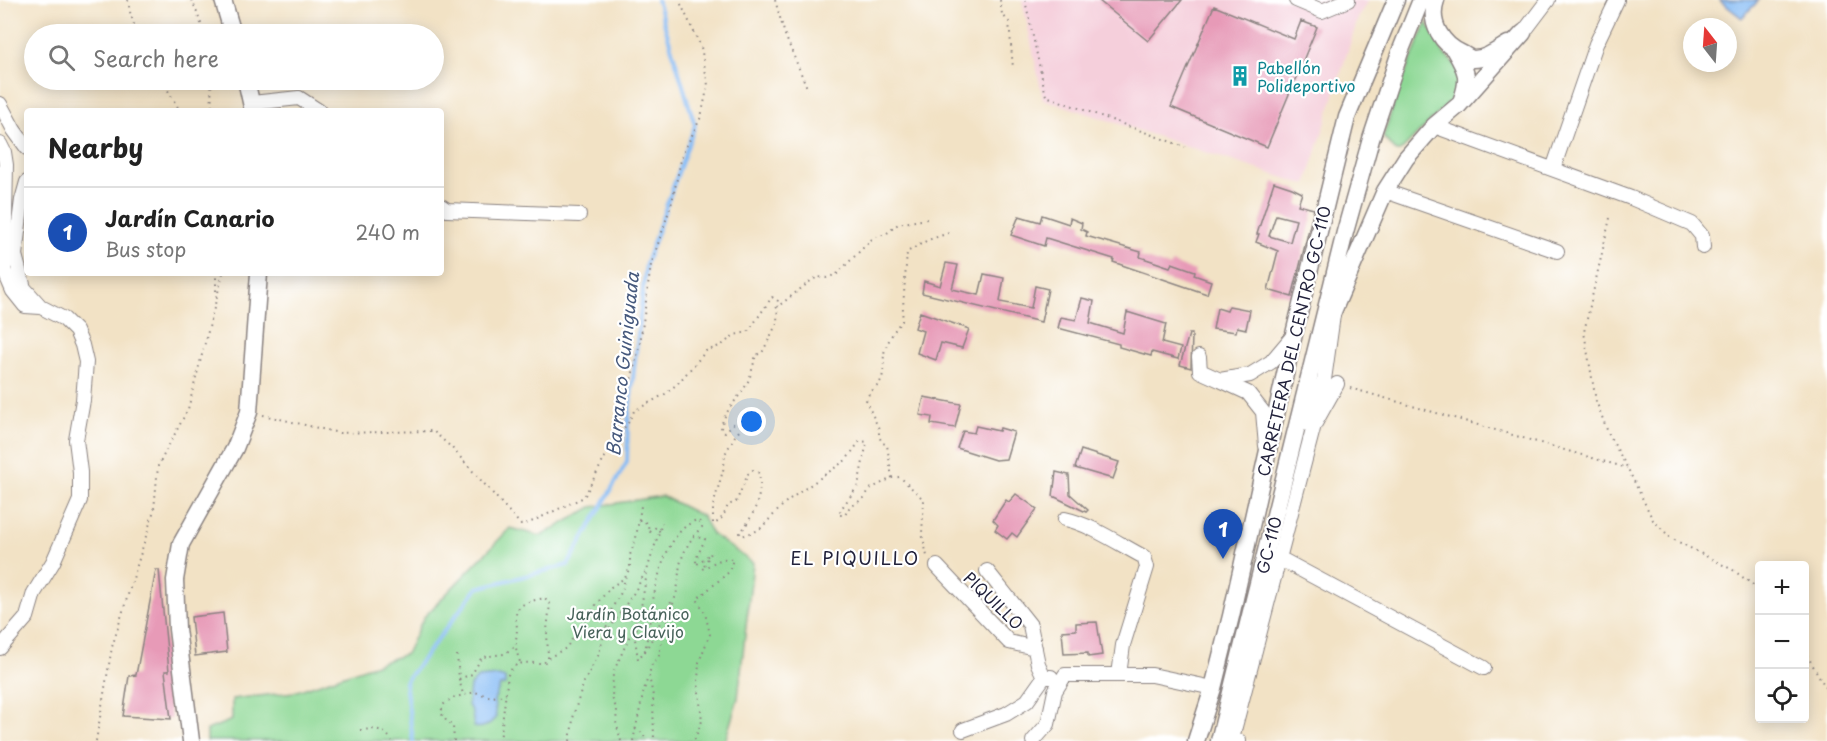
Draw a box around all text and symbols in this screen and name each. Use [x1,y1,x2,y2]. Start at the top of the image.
north arrow [1683,18,1737,72]
search box [24,24,444,90]
icon: search [45,41,78,74]
text: Search here [93,41,219,74]
place label: Pabellón Polideportivo [1257,55,1356,97]
building icon: Pabellón Polideportivo [1228,64,1252,88]
text: Nearby [48,128,143,167]
text: Jardín Canario [105,201,275,234]
street label: CARRETERA DEL CENTRO GC-110 [1250,203,1336,479]
text: 1 [63,217,72,247]
text: 240 m [355,217,420,247]
text: Bus stop [105,234,186,264]
water label: Barranco Guiniguada [599,270,645,457]
your location [737,407,766,436]
pin: 1 [1204,510,1242,559]
street label: GC-110 [1249,514,1287,576]
district label: EL PIQUILLO [790,544,920,571]
map controls [1755,561,1809,723]
button: + [1755,561,1809,615]
street label: PIQUILLO [959,565,1029,635]
park label: Jardín Botánico Viera y Clavijo [567,601,689,643]
button: − [1755,615,1809,669]
button: locate [1755,669,1809,723]

